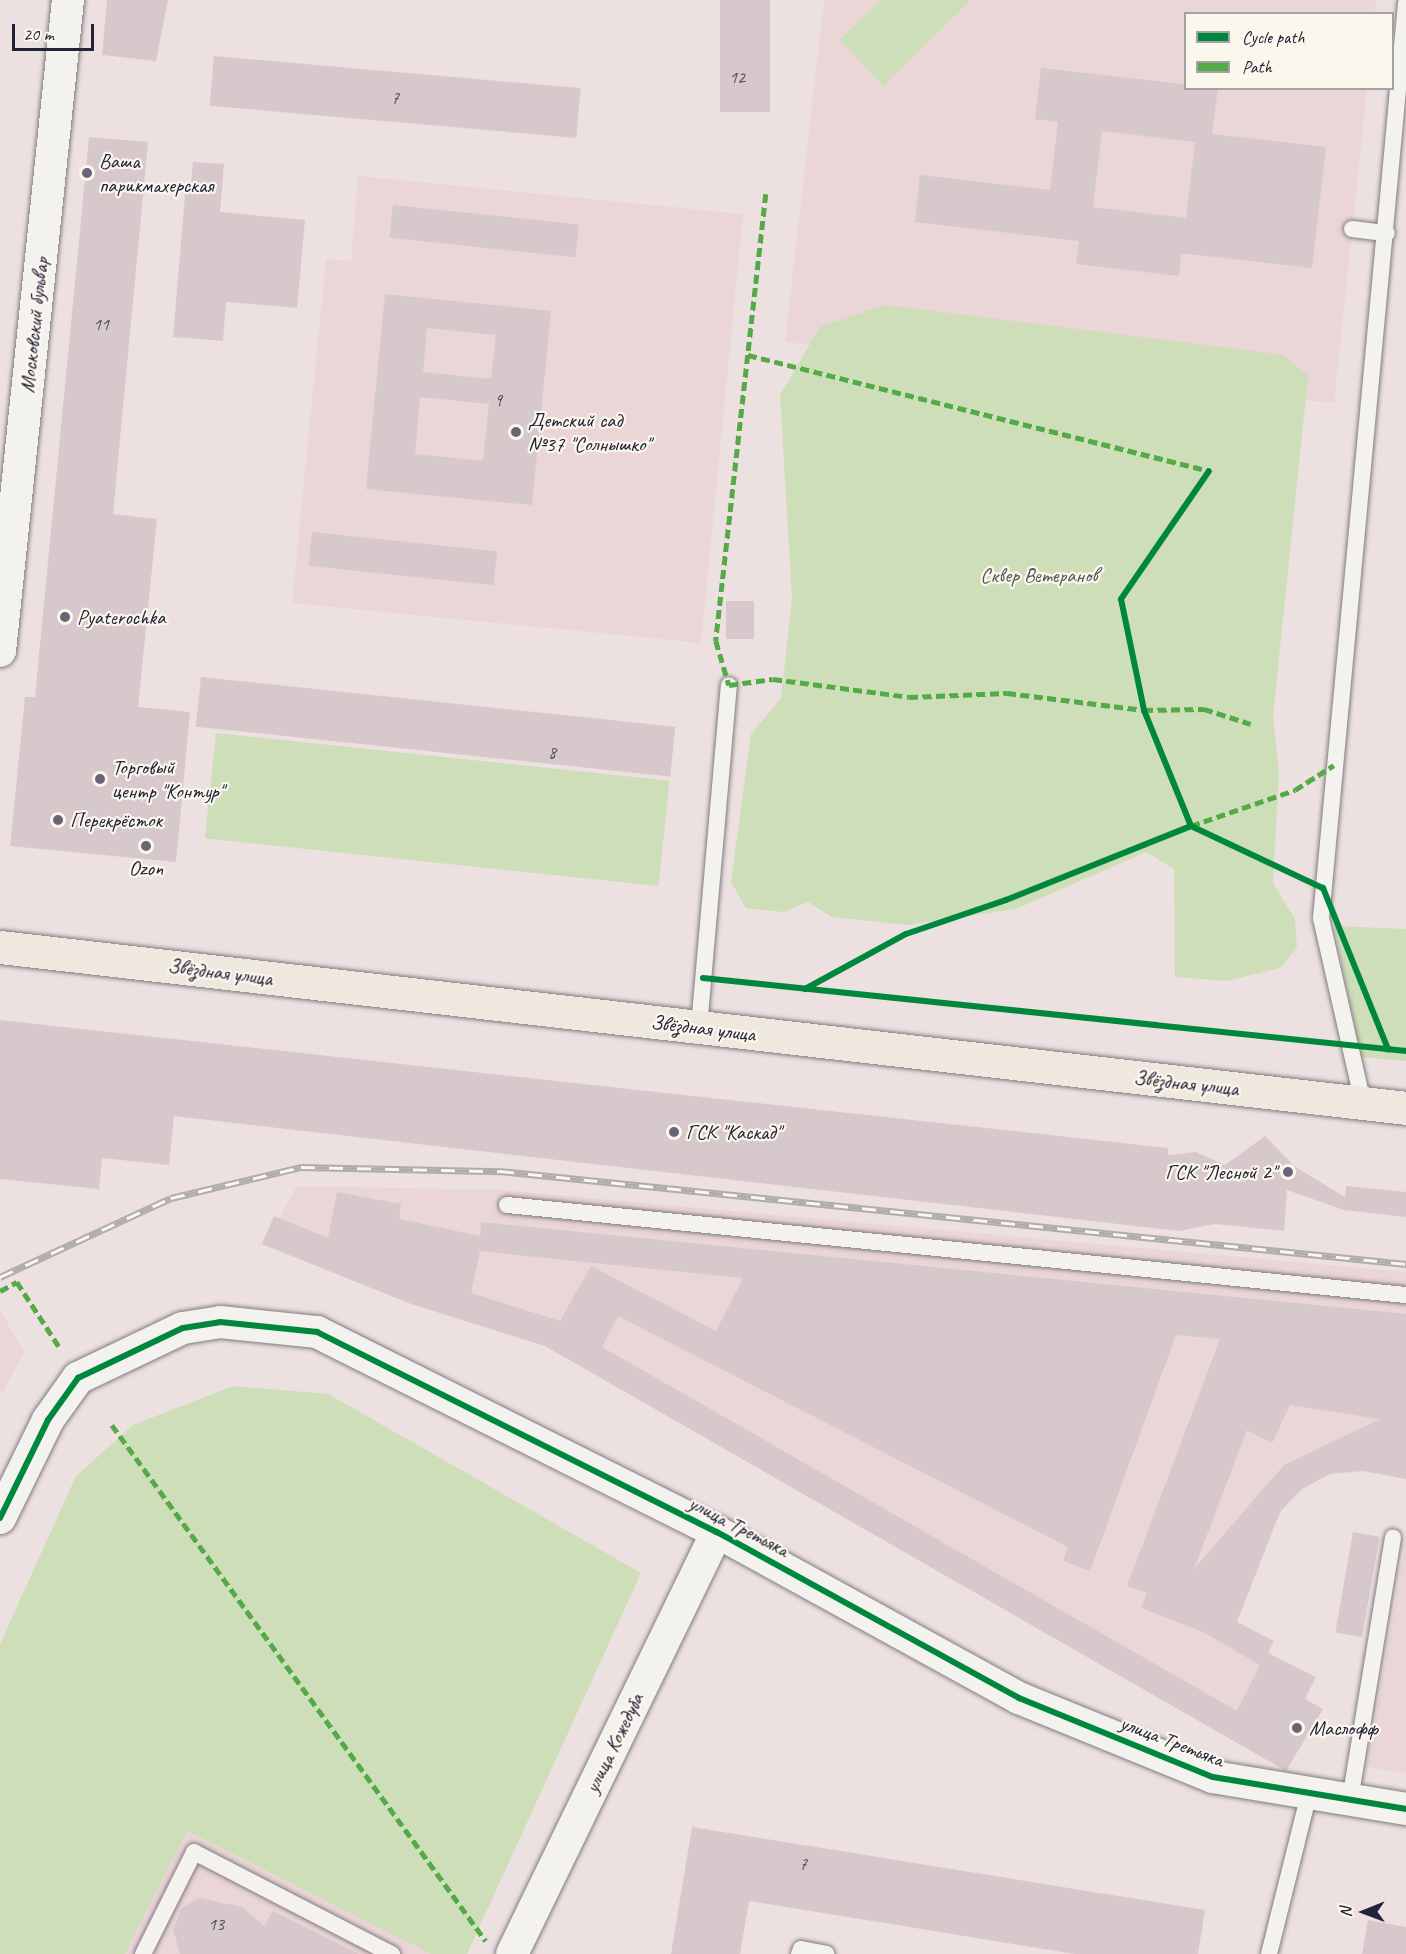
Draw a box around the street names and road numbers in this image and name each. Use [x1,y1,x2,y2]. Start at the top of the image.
street label: Московский бульвар [14,256,54,394]
street label: Звёздная улица [165,953,275,991]
street label: Звёздная улица [648,1009,758,1047]
street label: Звёздная улица [1132,1065,1240,1101]
street label: улица Третьяка [684,1490,794,1562]
street label: улица Кожедуба [579,1688,649,1798]
street label: улица Третьяка [1116,1709,1228,1773]

